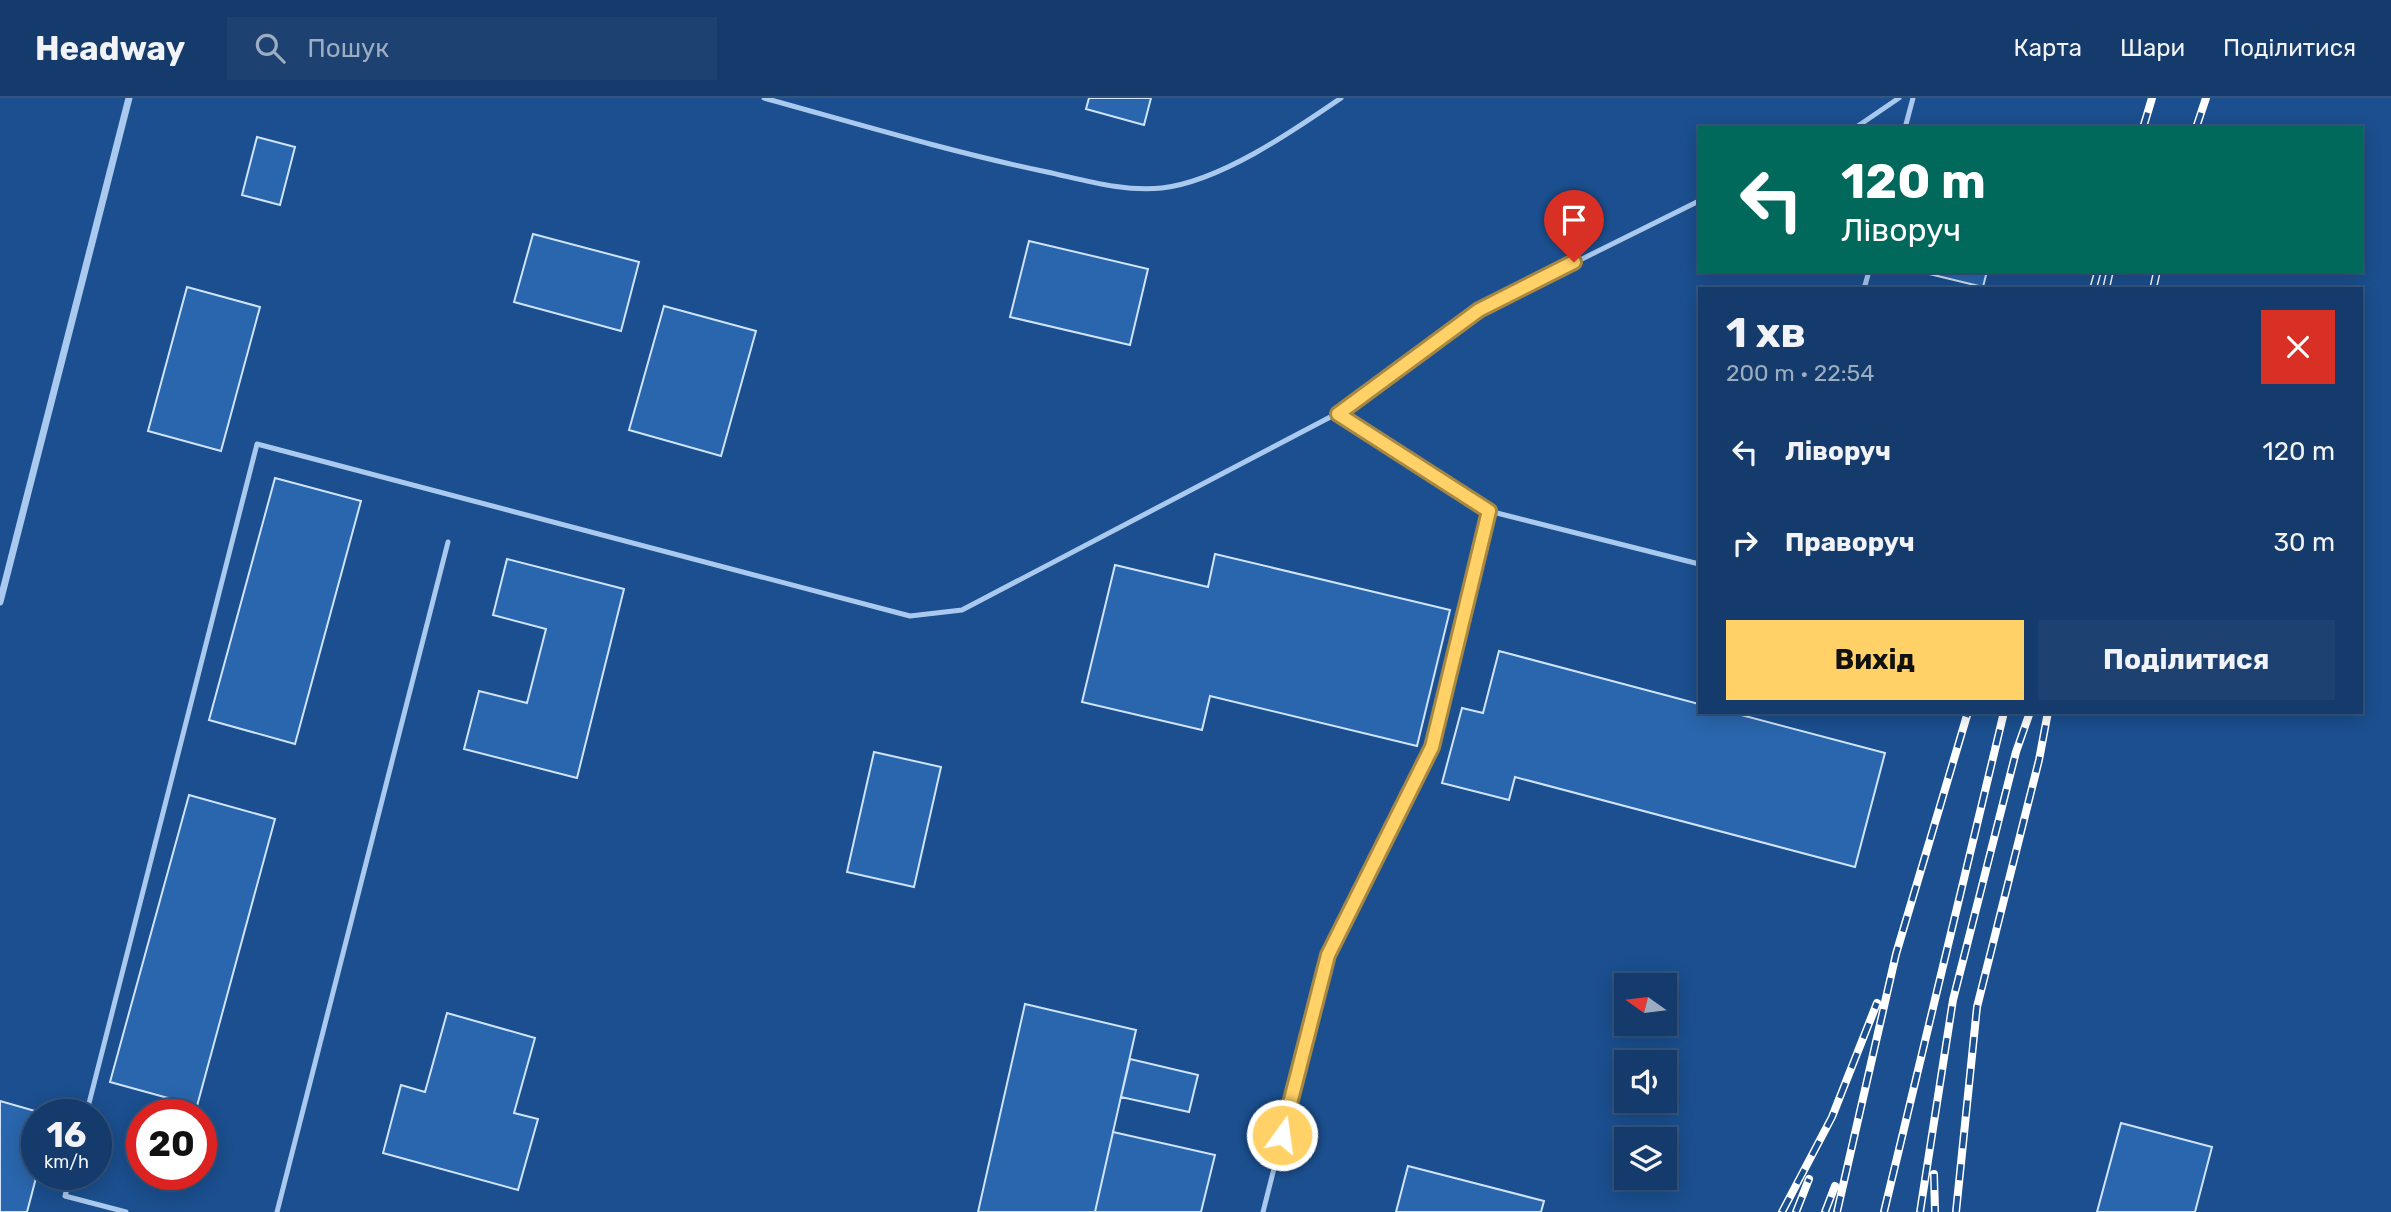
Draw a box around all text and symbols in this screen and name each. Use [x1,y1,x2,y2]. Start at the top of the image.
search box [227,17,717,80]
text: Headway [35,29,185,68]
icon: search [251,29,289,67]
text: Пошук [307,33,389,64]
text: Карта [2013,34,2082,62]
text: Шари [2120,34,2185,62]
text: Поділитися [2223,34,2356,62]
text: 120 m [1841,152,1986,210]
icon: left [1726,154,1817,245]
pin [1544,190,1604,262]
icon: arrive [1555,201,1593,239]
text: Ліворуч [1841,211,1961,249]
text: 1 хв [1726,308,1806,358]
button: close [2261,310,2335,384]
text: 200 m · 22:54 [1726,359,1875,387]
icon: left [1726,433,1764,471]
text: Ліворуч [1785,436,1891,467]
text: 120 m [2263,436,2335,467]
icon: right [1726,524,1764,562]
text: Праворуч [1785,527,1915,558]
text: 30 m [2273,527,2335,558]
button: Вихід [1726,620,2024,700]
button: Поділитися [2038,620,2335,700]
north arrow [1614,973,1676,1036]
map controls [1614,973,1677,1190]
button: sound [1614,1050,1677,1113]
position arrow [1245,1098,1319,1172]
speed limit sign: 20 [126,1099,217,1190]
text: 16 [46,1114,87,1156]
button: layers [1614,1127,1677,1190]
text: km/h [44,1151,89,1173]

